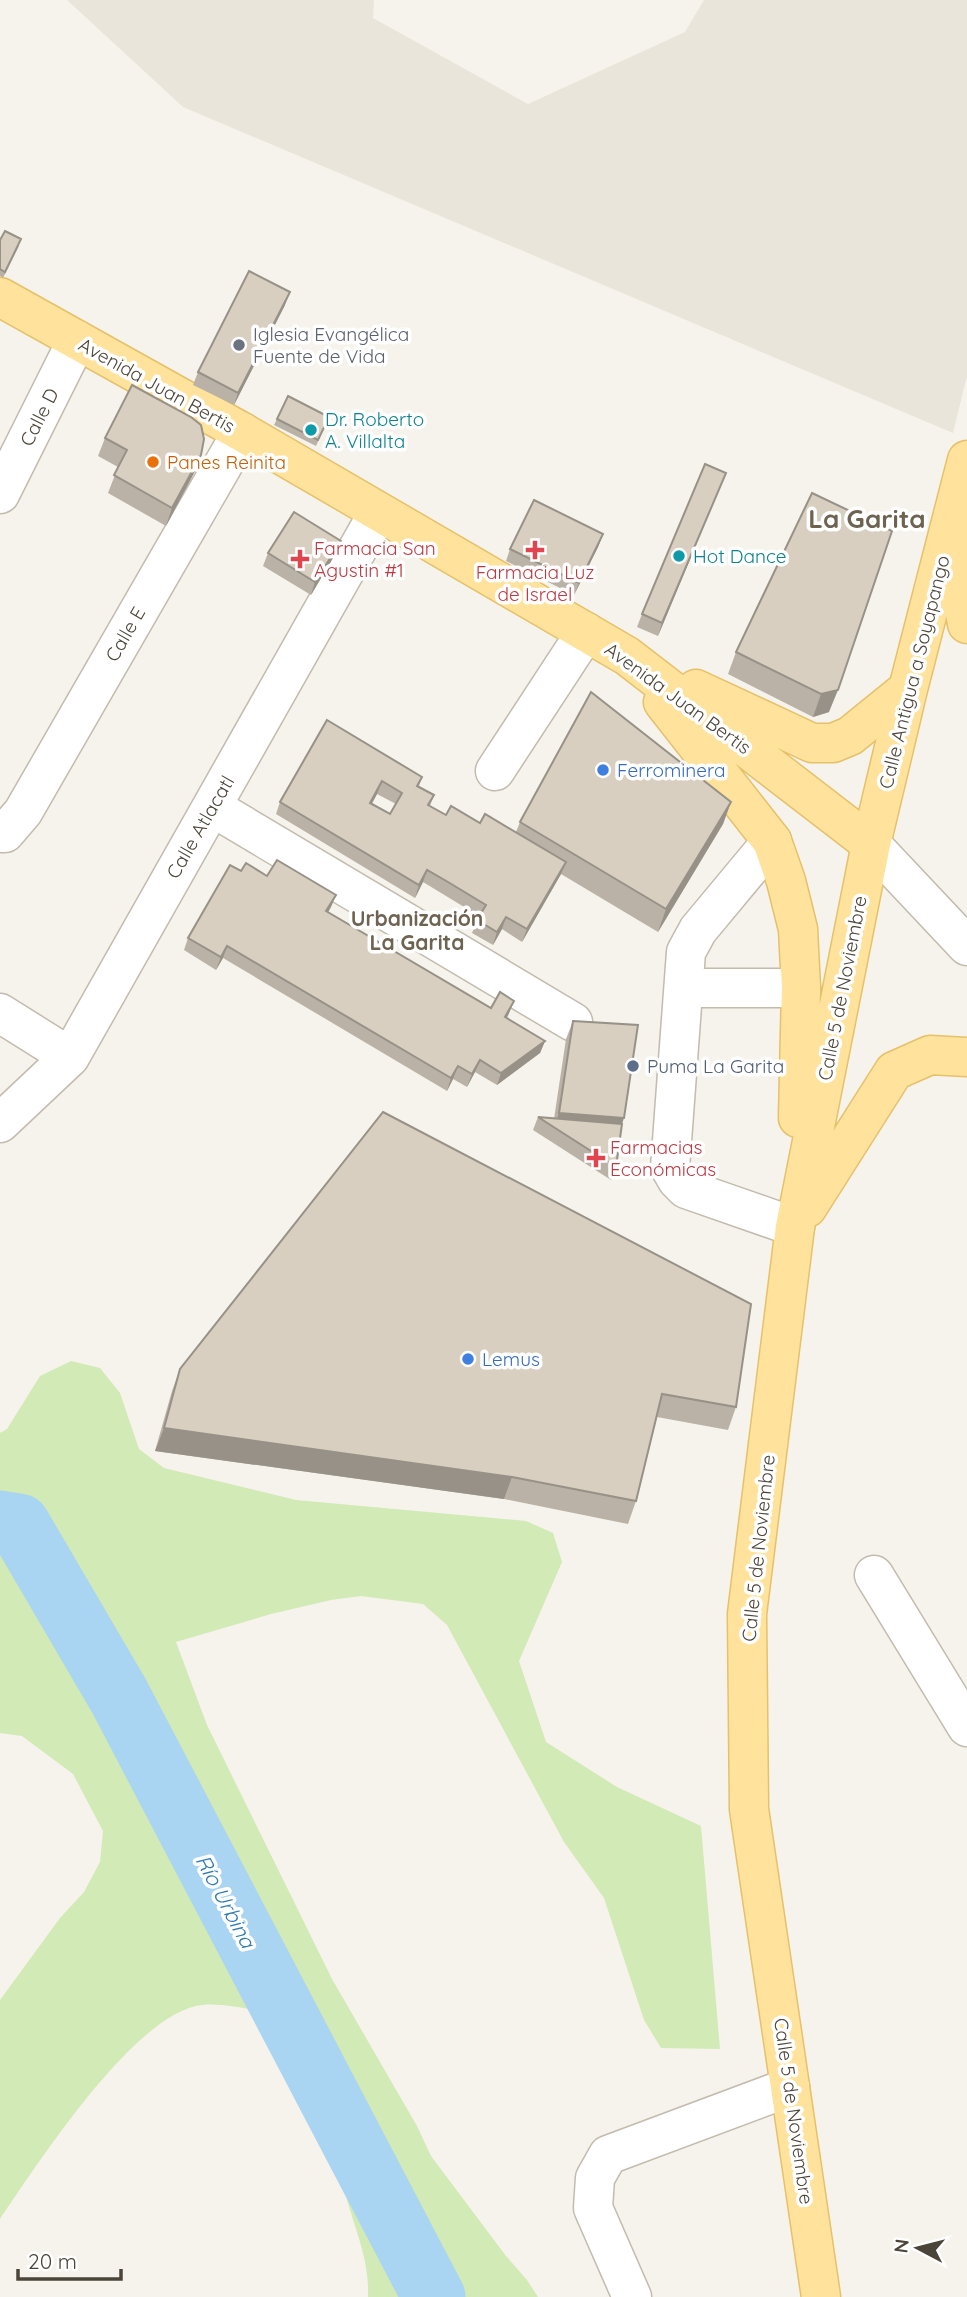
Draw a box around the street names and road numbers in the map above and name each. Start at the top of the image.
street label: Avenida Juan Bertis [75,332,239,438]
street label: Calle D [14,384,64,450]
street label: Calle Antigua a Soyapango [873,553,955,791]
street label: Calle E [100,602,150,666]
street label: Avenida Juan Bertis [600,637,756,759]
street label: Calle Atlacatl [161,771,239,883]
street label: Calle 5 de Noviembre [812,893,872,1083]
street label: Calle 5 de Noviembre [736,1453,780,1643]
street label: Calle 5 de Noviembre [769,2016,819,2206]

